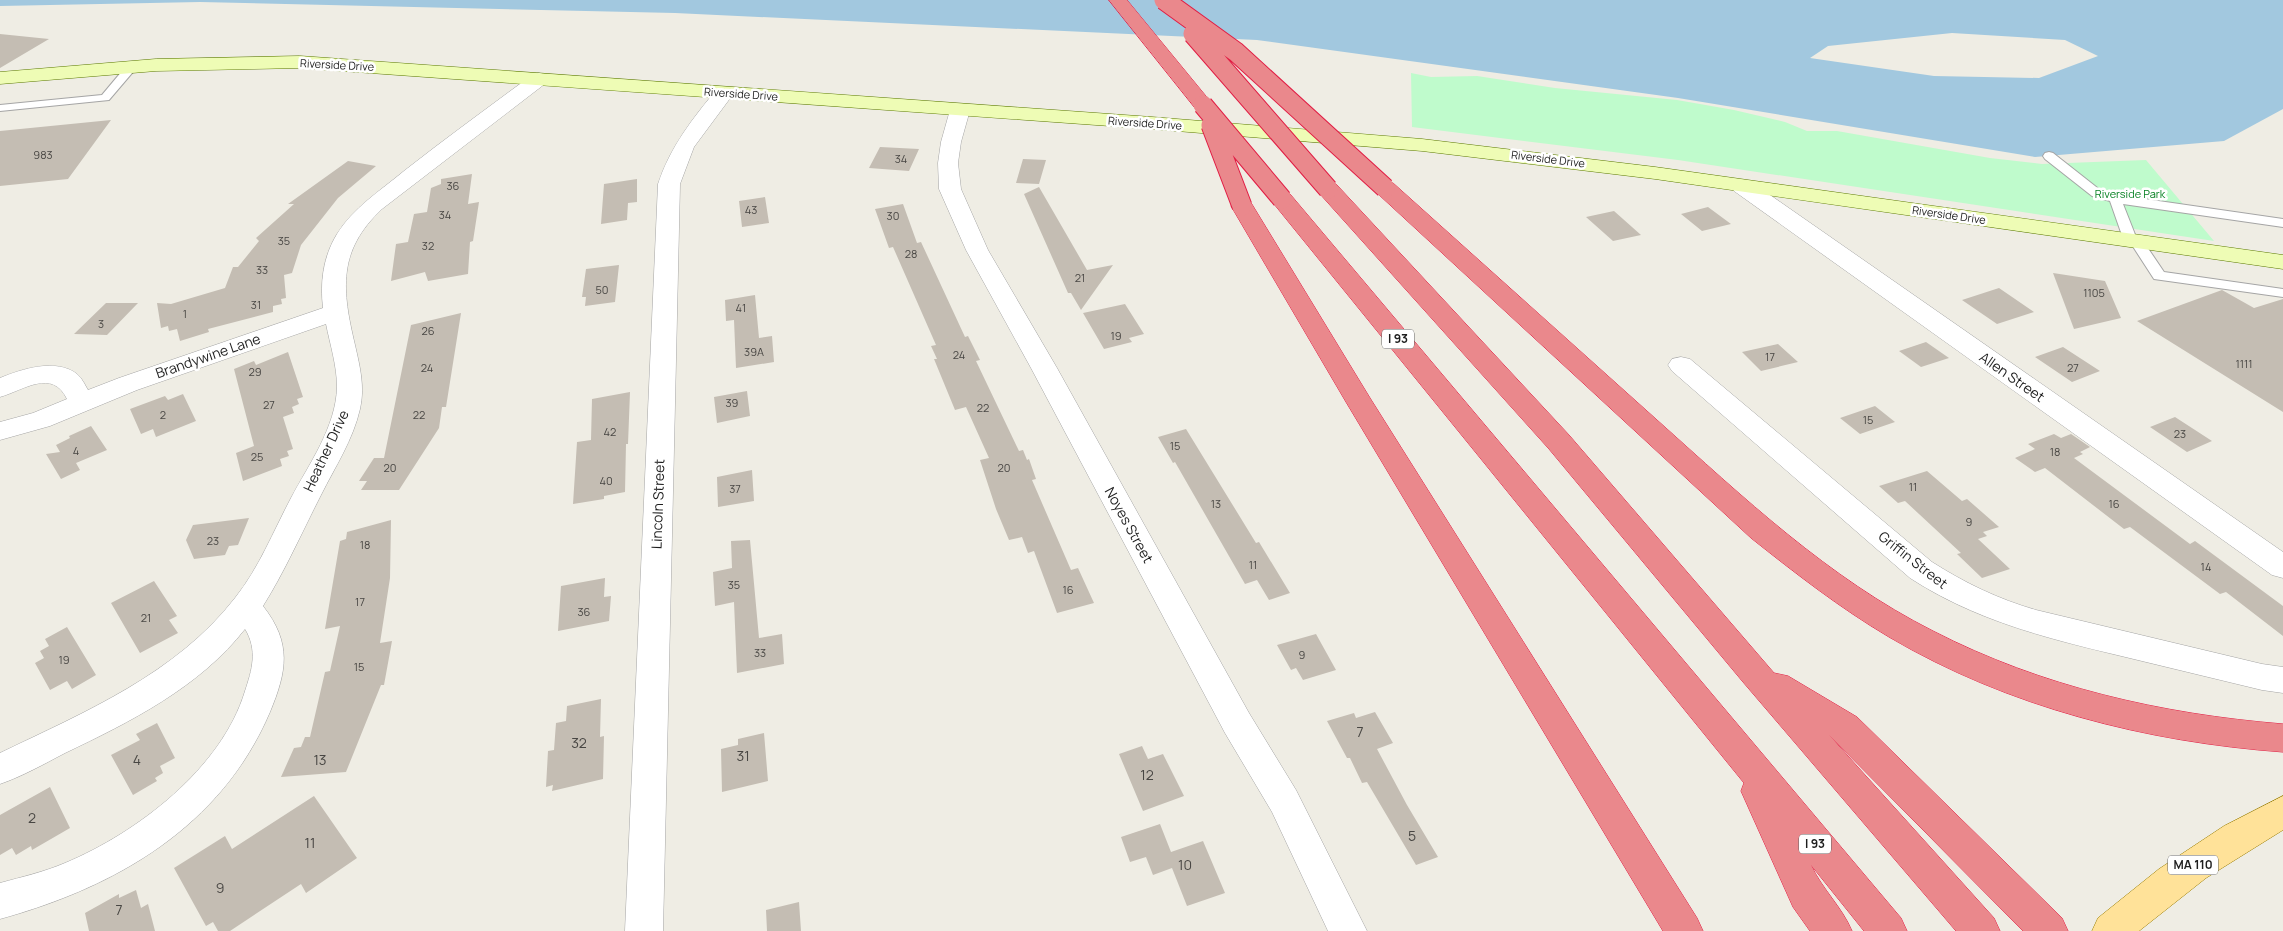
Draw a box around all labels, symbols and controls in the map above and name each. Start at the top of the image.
street label: Riverside Drive [300,55,375,74]
street label: Riverside Drive [703,83,779,104]
street label: Riverside Drive [1107,112,1183,133]
house number: 983 [33,147,53,162]
street label: Riverside Drive [1510,147,1586,171]
house number: 34 [895,151,907,166]
house number: 36 [447,178,460,193]
park label: Riverside Park [2095,186,2166,201]
house number: 43 [745,202,757,217]
street label: Riverside Drive [1911,202,1987,227]
house number: 34 [439,207,451,222]
house number: 30 [887,208,899,223]
house number: 35 [278,233,290,248]
house number: 32 [422,238,434,253]
house number: 28 [905,246,917,261]
house number: 33 [256,262,268,277]
house number: 21 [1075,270,1085,285]
house number: 50 [595,282,609,297]
house number: 1105 [2083,285,2105,300]
house number: 31 [251,297,261,312]
house number: 41 [736,300,746,315]
house number: 1 [183,306,187,321]
house number: 3 [98,316,104,331]
house number: 26 [421,323,435,338]
house number: 19 [1110,328,1122,343]
street label: Brandywine Lane [153,329,263,382]
road number: I 93 [1382,329,1414,348]
house number: 39A [744,344,764,359]
house number: 24 [953,347,965,362]
street label: Allen Street [1976,347,2049,406]
house number: 17 [1765,349,1775,364]
house number: 1111 [2235,356,2253,371]
house number: 24 [421,360,433,375]
house number: 27 [2067,360,2079,375]
house number: 29 [248,364,262,379]
house number: 39 [726,395,739,410]
house number: 27 [263,397,275,412]
house number: 22 [977,400,989,415]
house number: 2 [160,407,166,422]
street label: Heather Drive [298,407,353,495]
house number: 22 [413,407,425,422]
house number: 15 [1863,412,1873,427]
house number: 42 [604,424,616,439]
house number: 23 [2174,426,2186,441]
house number: 15 [1170,438,1180,453]
house number: 4 [73,443,79,458]
house number: 18 [2050,444,2060,459]
house number: 25 [251,449,263,464]
street label: Lincoln Street [646,458,669,549]
house number: 20 [384,460,396,475]
house number: 20 [998,460,1010,475]
house number: 40 [599,473,613,488]
house number: 11 [1909,479,1917,494]
house number: 37 [729,481,741,496]
street label: Noyes Street [1101,483,1158,567]
house number: 13 [1211,496,1221,511]
house number: 16 [2108,496,2120,511]
house number: 9 [1966,514,1973,529]
street label: Griffin Street [1875,527,1952,593]
house number: 23 [207,533,219,548]
house number: 18 [360,537,370,552]
house number: 11 [1249,557,1257,572]
house number: 14 [2201,559,2211,574]
house number: 35 [728,577,740,592]
house number: 16 [1062,582,1074,597]
house number: 17 [355,594,365,609]
house number: 36 [578,604,591,619]
house number: 21 [141,610,151,625]
house number: 33 [754,645,766,660]
house number: 9 [1299,647,1306,662]
house number: 19 [58,652,70,667]
house number: 15 [354,659,364,674]
house number: 7 [1356,722,1364,741]
house number: 32 [571,733,587,752]
house number: 31 [736,746,750,765]
house number: 4 [133,750,141,769]
house number: 13 [313,750,327,769]
house number: 12 [1140,765,1154,784]
house number: 2 [28,808,36,827]
house number: 5 [1408,826,1416,845]
house number: 11 [305,833,315,852]
road number: I 93 [1799,834,1831,854]
house number: 10 [1178,855,1192,874]
road number: MA 110 [2168,856,2218,874]
house number: 9 [216,878,224,897]
house number: 7 [115,900,123,919]

